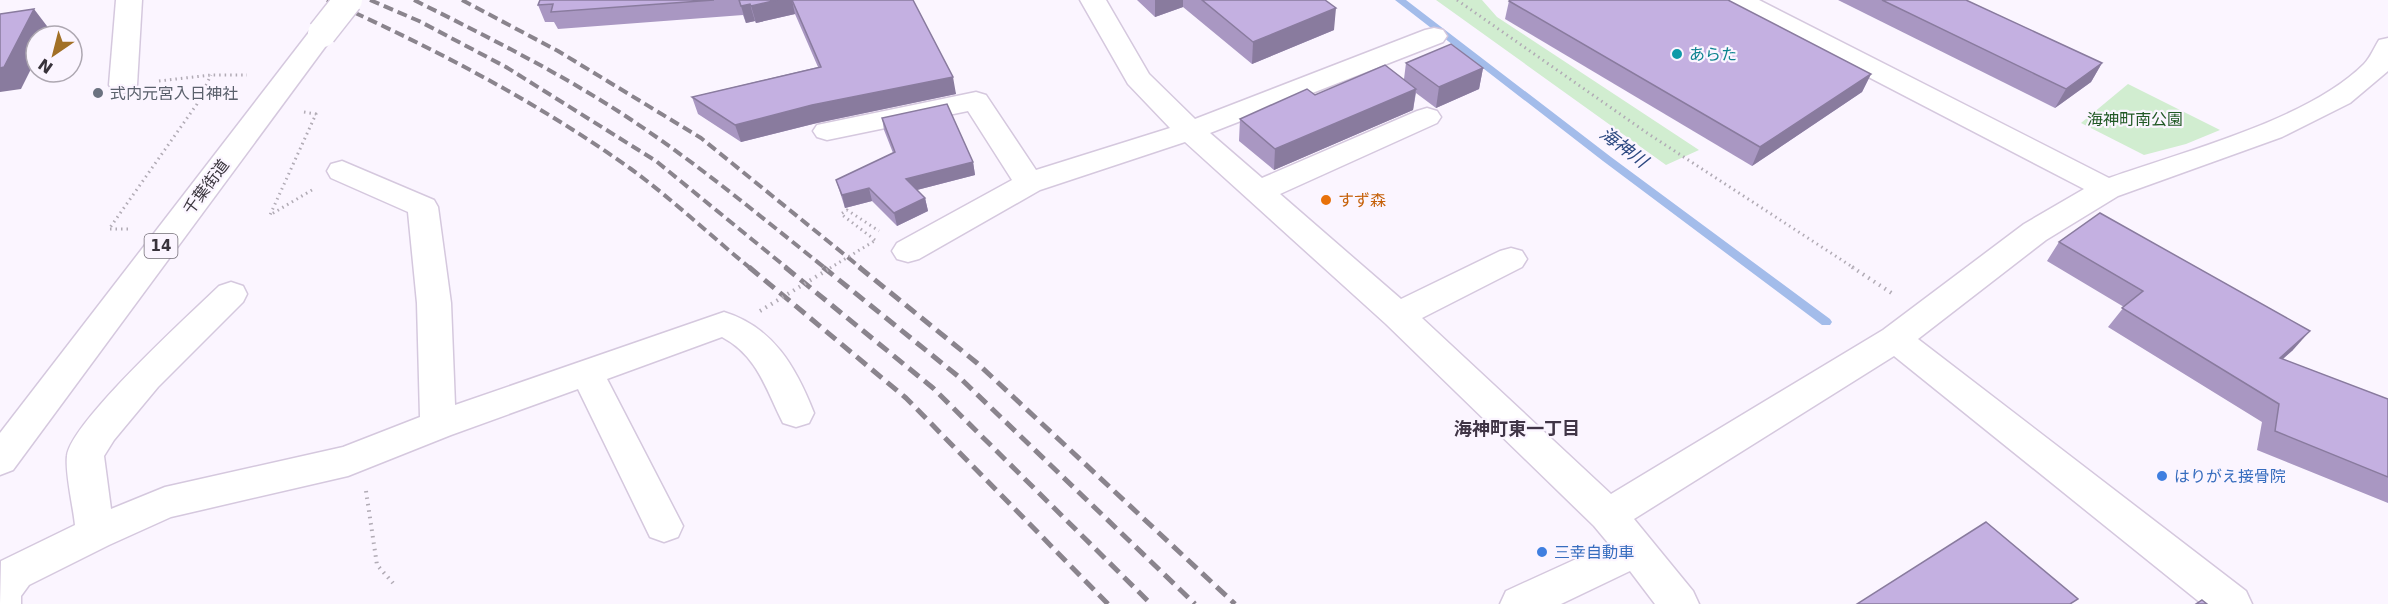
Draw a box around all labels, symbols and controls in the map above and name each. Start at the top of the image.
north arrow [24,24,84,84]
place label: あらた [1689,45,1737,64]
marker: あらた [1670,47,1684,61]
text: N [35,54,57,77]
place label: 式内元宮入日神社 [110,84,238,103]
marker: 式内元宮入日神社 [91,86,105,100]
park label: 海神町南公園 [2087,110,2183,129]
water label: 海神川 [1596,122,1653,173]
street label: 千葉街道 [179,156,233,218]
place label: すず森 [1338,191,1386,210]
marker: すず森 [1319,193,1333,207]
road number: 14 [144,234,178,258]
district label: 海神町東一丁目 [1454,418,1580,439]
place label: はりがえ接骨院 [2174,467,2286,486]
marker: はりがえ接骨院 [2155,469,2169,483]
place label: 三幸自動車 [1554,543,1634,562]
marker: 三幸自動車 [1535,545,1549,559]

